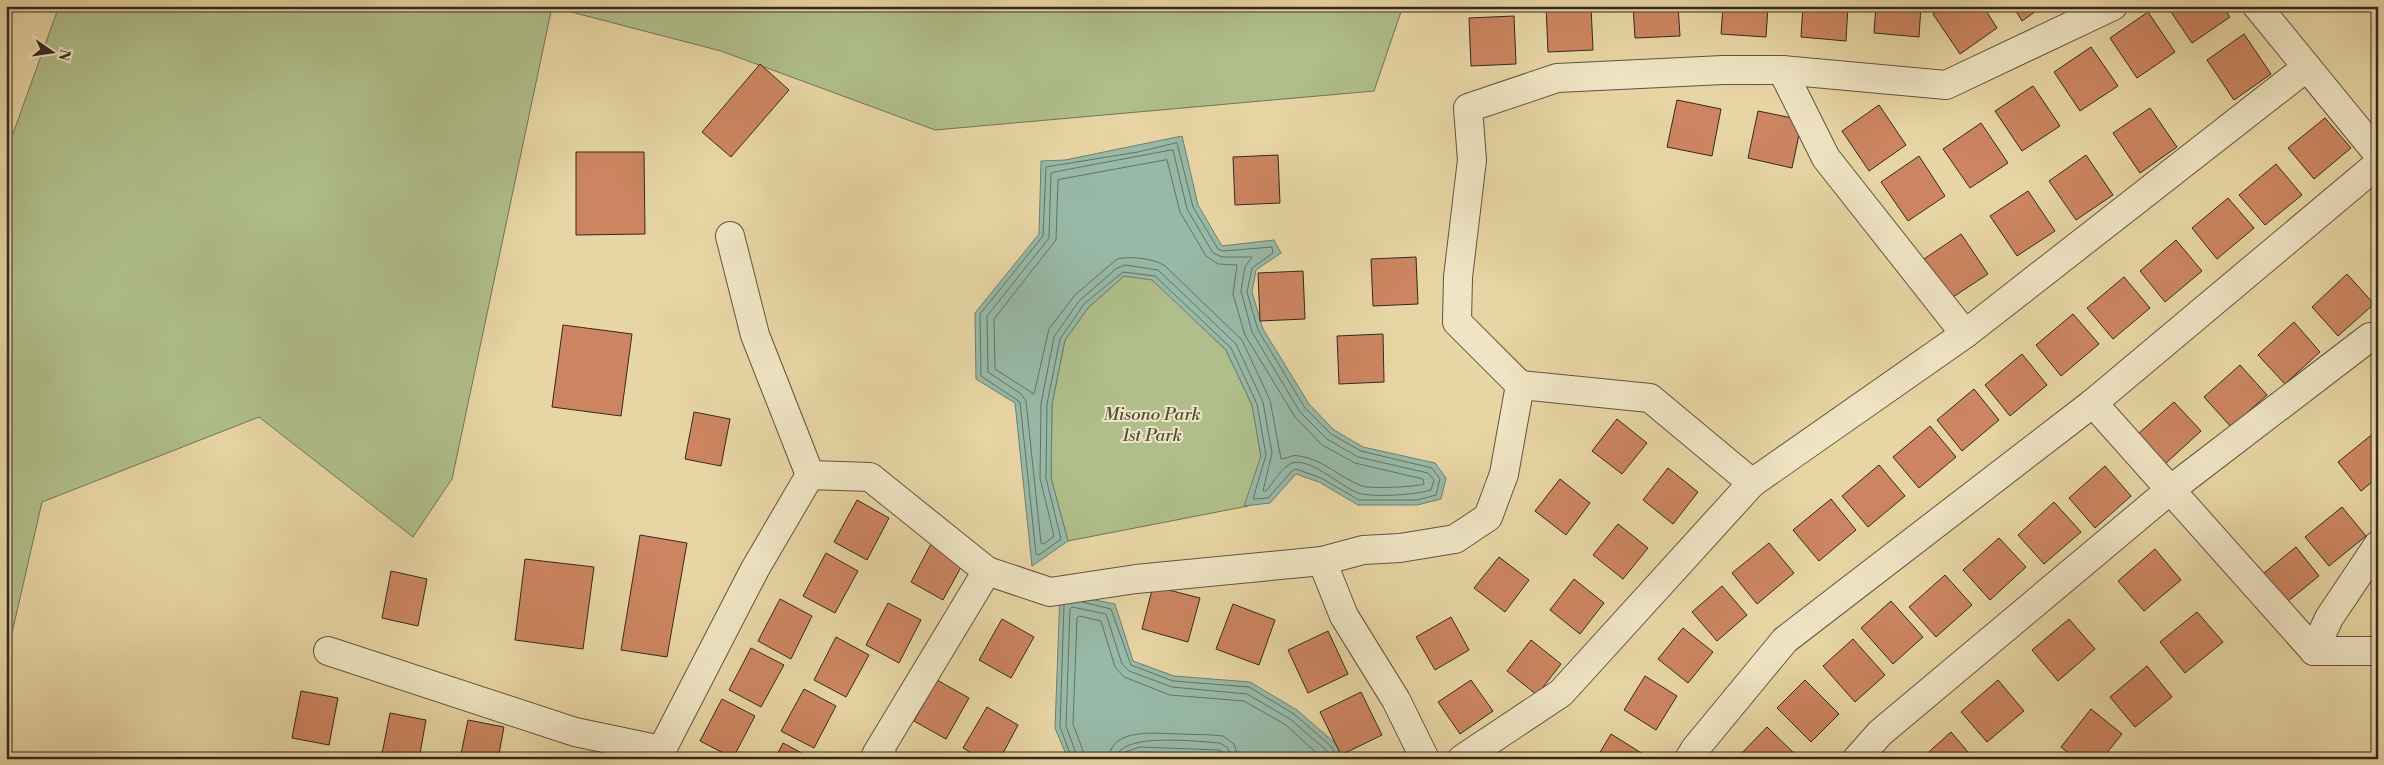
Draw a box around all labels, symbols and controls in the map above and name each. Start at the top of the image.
north arrow [28,28,78,78]
text: N [54,47,74,62]
park label: Misono Park 1st Park [1103,403,1201,447]

